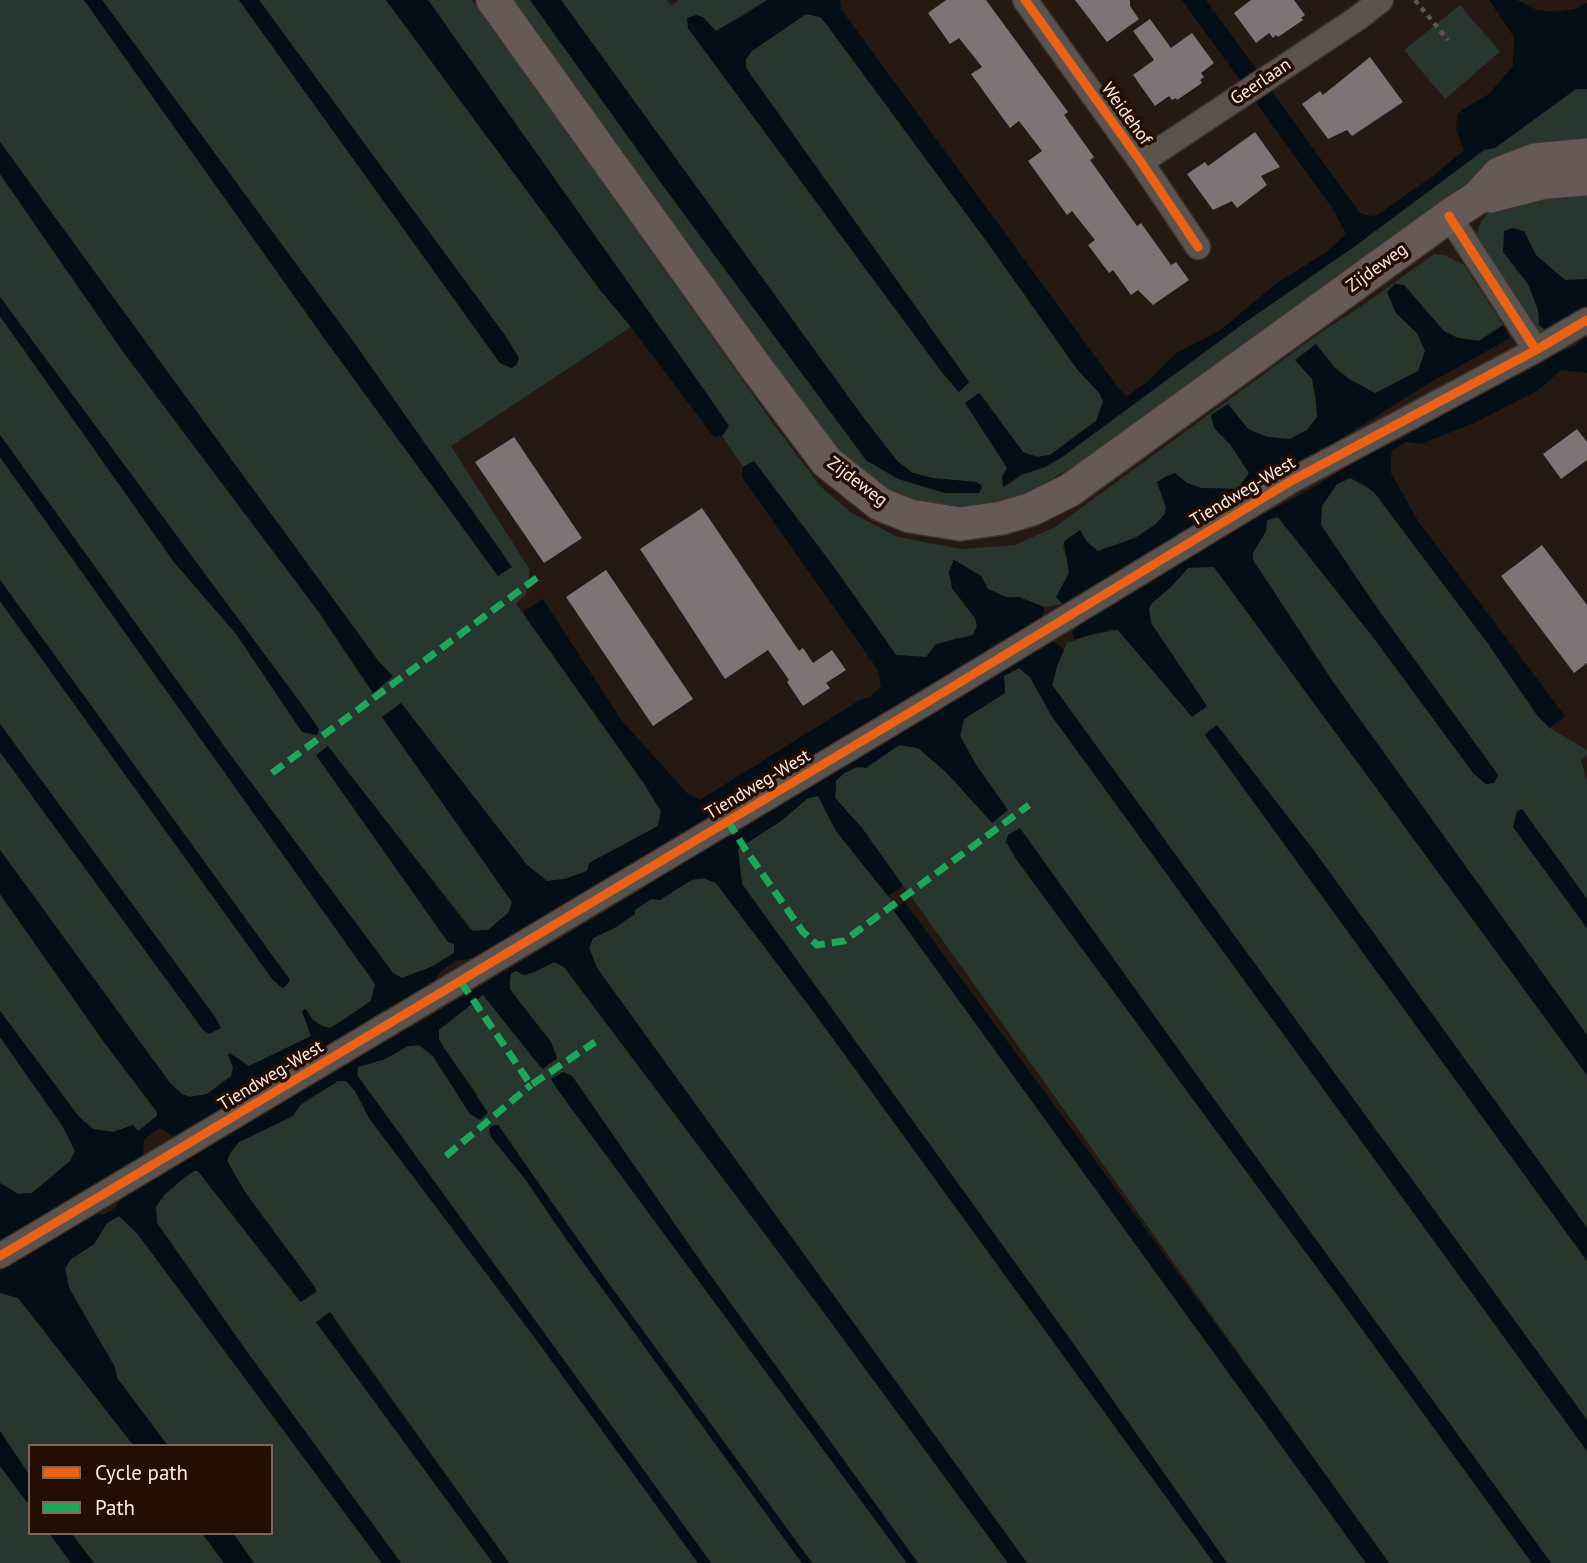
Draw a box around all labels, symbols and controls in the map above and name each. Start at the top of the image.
street label: Geerlaan [1227,54,1295,110]
street label: Weidehof [1096,79,1156,149]
street label: Zijdeweg [1342,239,1412,297]
street label: Zijdeweg [823,452,891,512]
street label: Tiendweg-West [1187,452,1299,532]
street label: Tiendweg-West [702,745,814,825]
street label: Tiendweg-West [215,1036,327,1116]
legend [28,1444,273,1535]
text: Cycle path [95,1459,188,1486]
text: Path [95,1494,135,1521]

